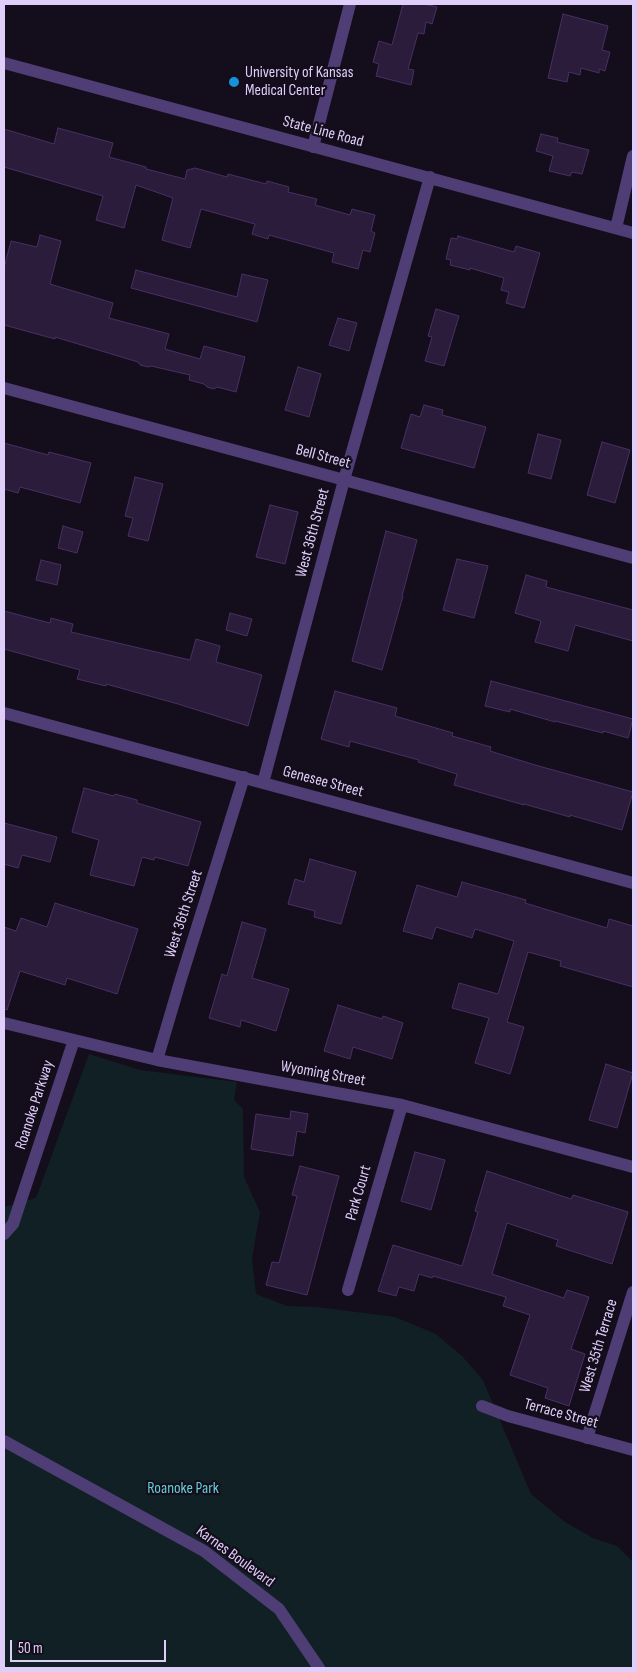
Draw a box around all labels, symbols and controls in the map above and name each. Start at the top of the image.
place label: University of Kansas Medical Center [245,63,353,101]
marker: University of Kansas Medical Center [227,75,241,89]
street label: State Line Road [280,112,366,152]
street label: Bell Street [294,441,352,473]
street label: West 36th Street [292,486,334,580]
street label: Genesee Street [281,762,365,802]
street label: West 36th Street [161,868,207,960]
street label: Wyoming Street [279,1057,367,1091]
street label: Roanoke Parkway [12,1058,58,1152]
street label: Park Court [342,1163,376,1223]
street label: West 35th Terrace [576,1297,622,1395]
street label: Terrace Street [522,1395,600,1433]
park label: Roanoke Park [147,1479,219,1499]
street label: Karnes Boulevard [192,1522,278,1592]
scale bar [12,1630,169,1662]
text: 50 m [18,1639,43,1658]

